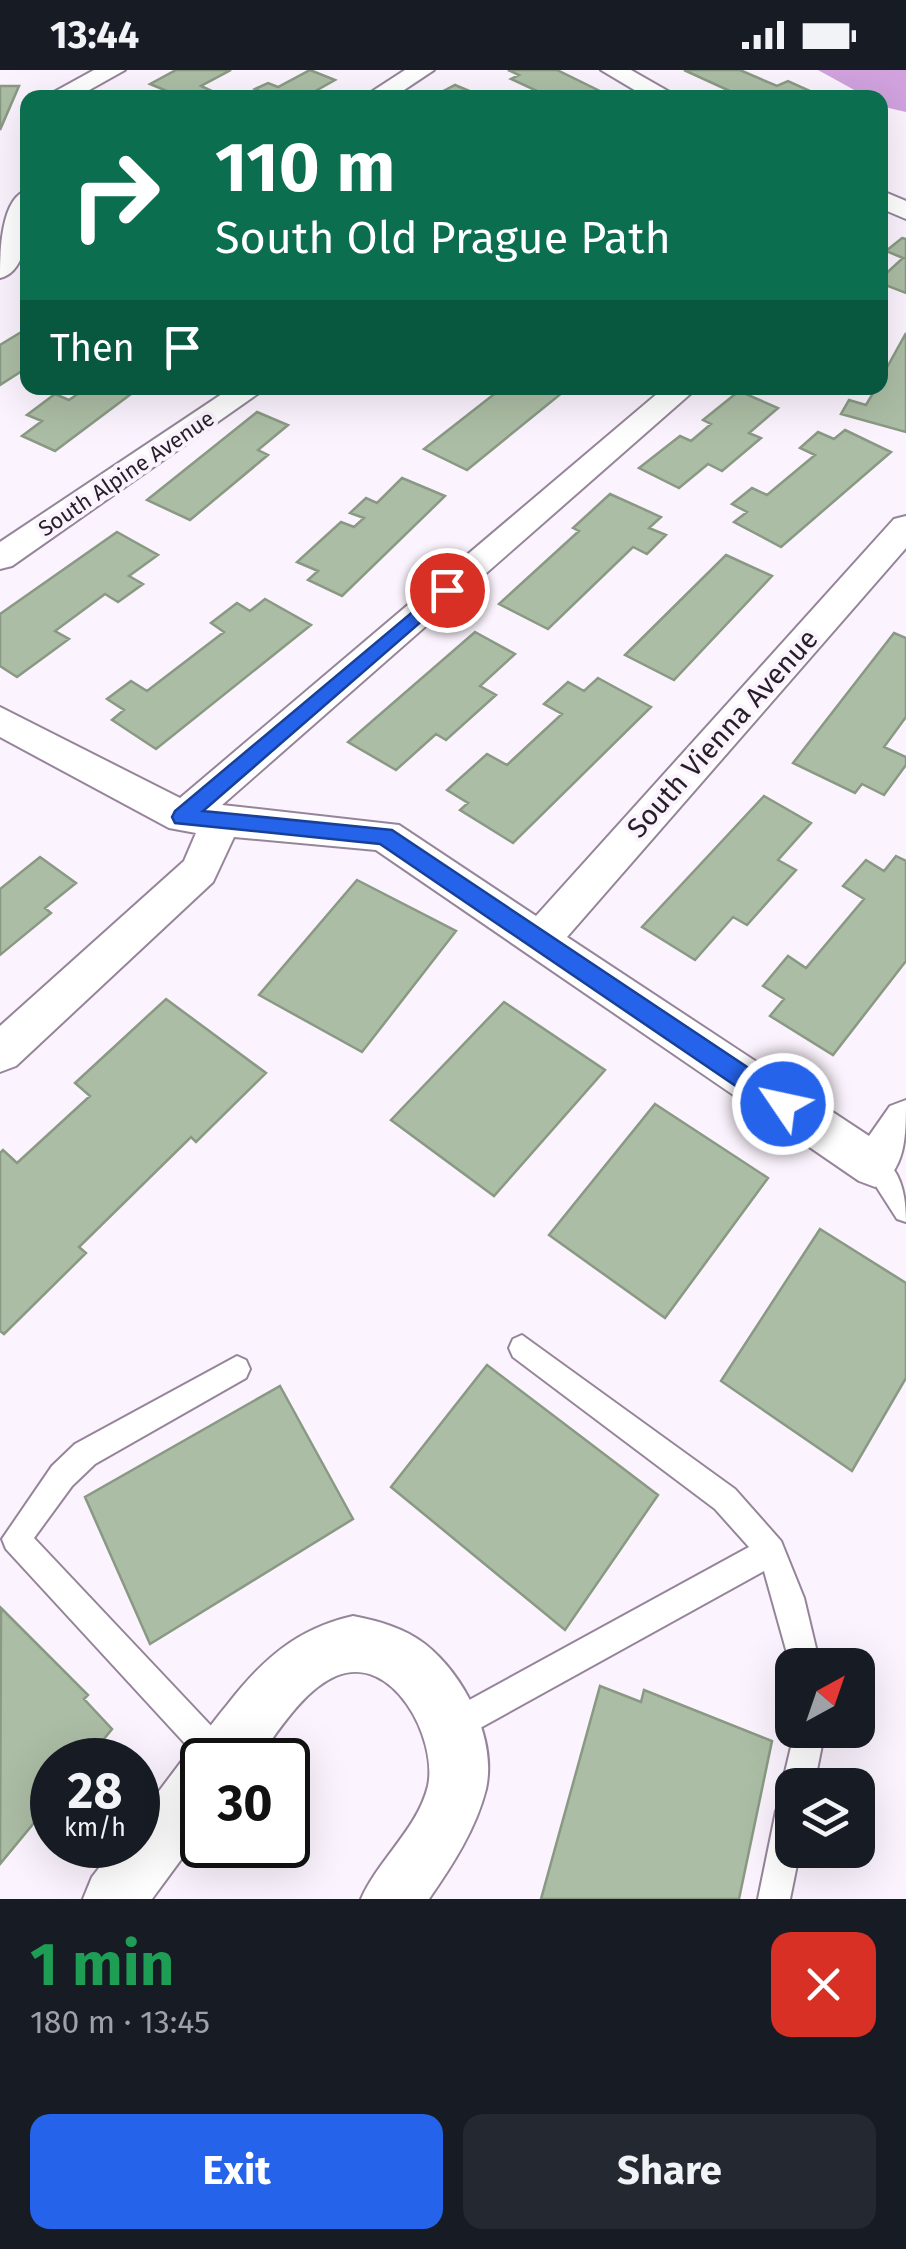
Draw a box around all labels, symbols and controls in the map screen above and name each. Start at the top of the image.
text: 13:44 [50,12,139,58]
text: 110 m [215,126,395,210]
icon: right [50,130,180,260]
text: South Old Prague Path [215,211,671,265]
icon: arrive [155,320,210,375]
text: Then [50,325,135,371]
street label: South Alpine Avenue [33,405,219,542]
pin [405,548,490,633]
icon: arrive [420,563,475,618]
street label: South Vienna Avenue [620,622,825,844]
position arrow [731,1052,835,1156]
north arrow [775,1648,875,1748]
map controls [775,1648,875,1868]
speed limit sign: 30 [180,1738,310,1868]
text: 28 [68,1761,122,1821]
button: layers [775,1768,875,1868]
text: km/h [64,1813,126,1843]
text: 1 min [30,1929,174,2001]
button: close [771,1932,876,2037]
text: 180 m · 13:45 [30,2003,210,2041]
button: Exit [30,2114,443,2229]
button: Share [463,2114,876,2229]

